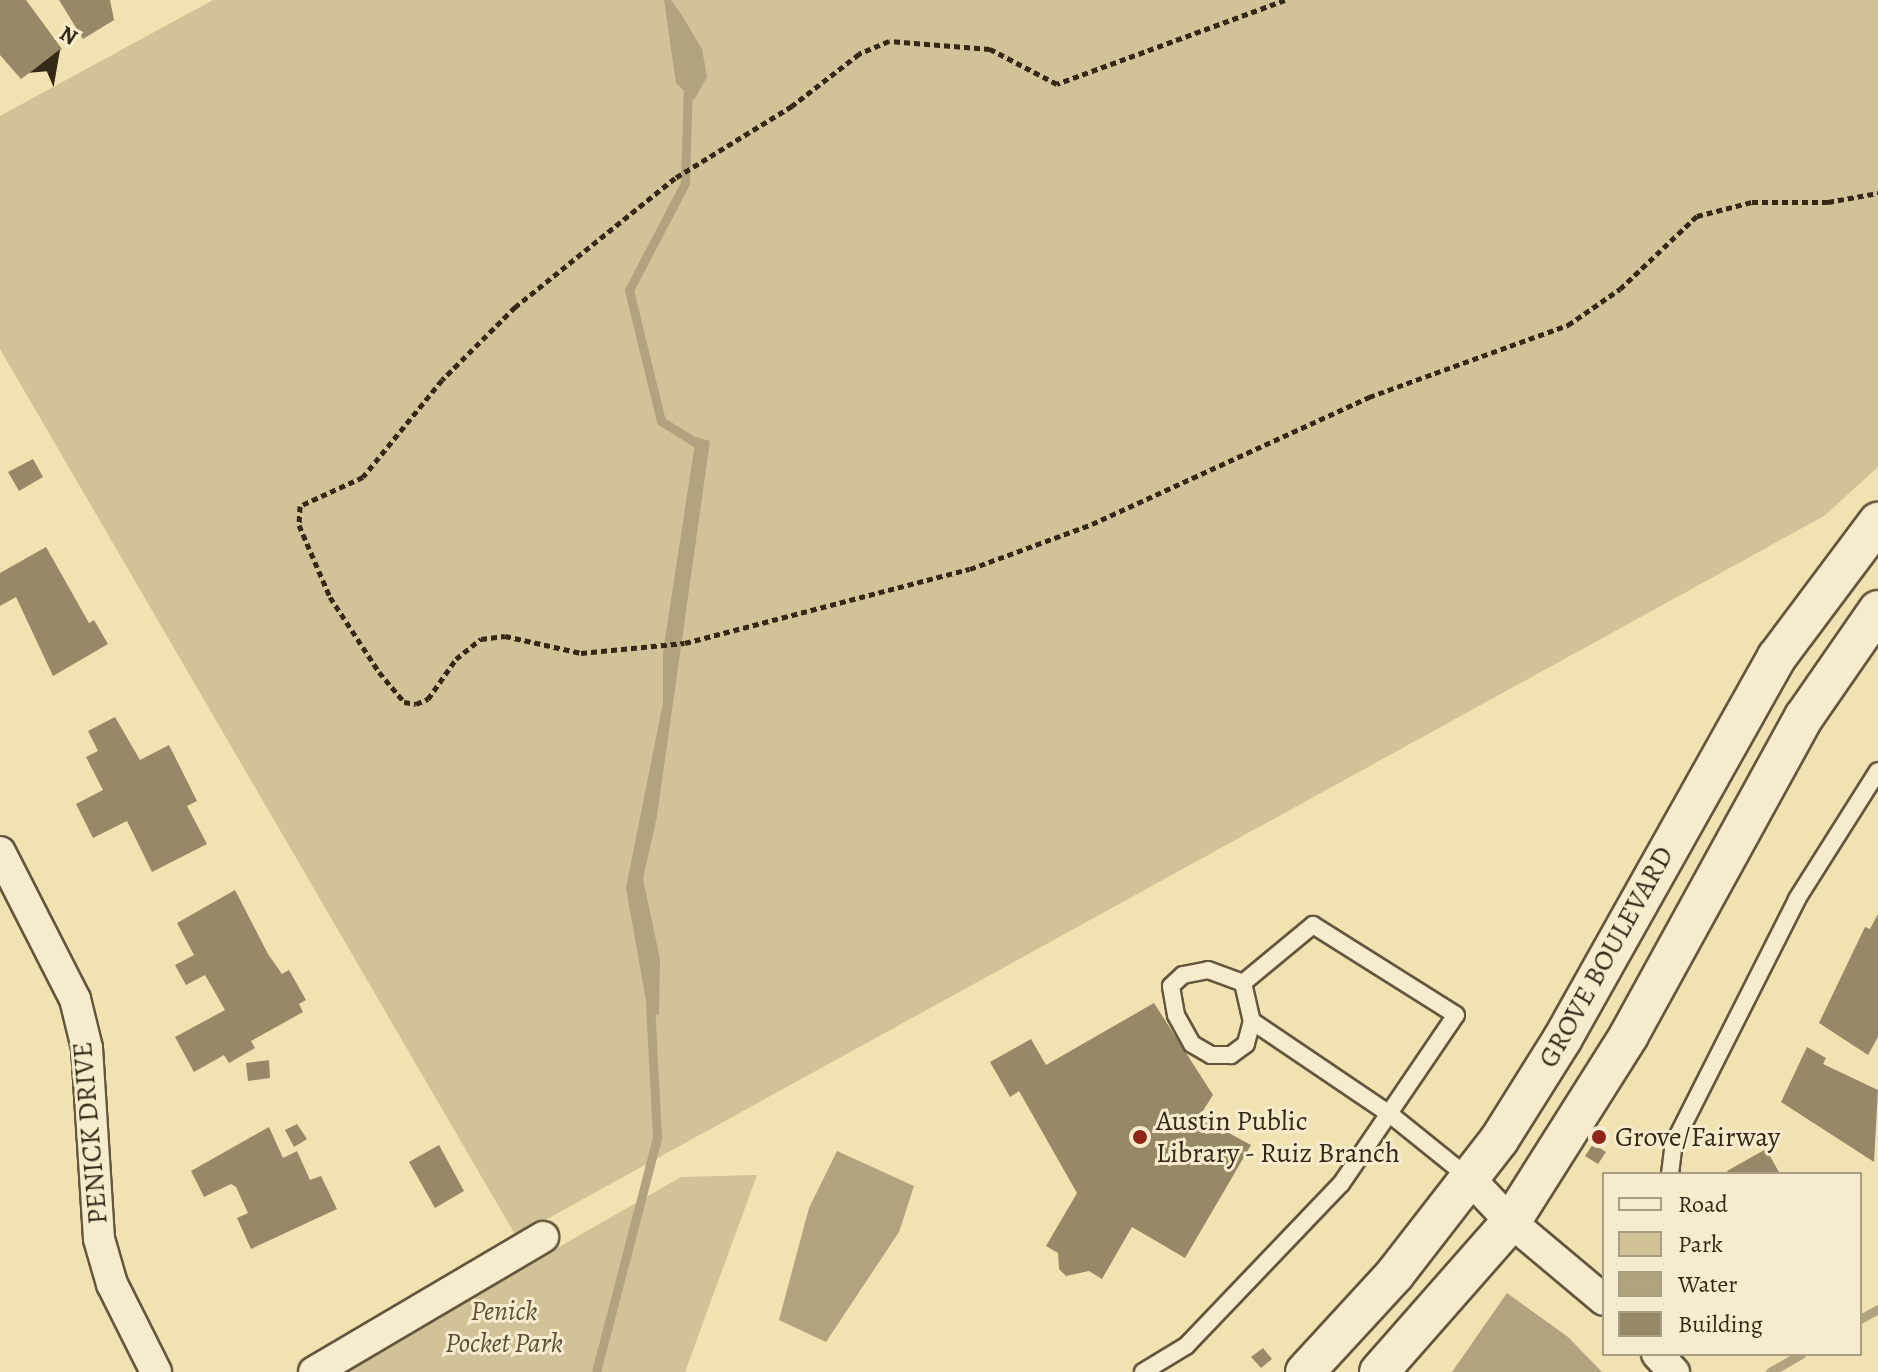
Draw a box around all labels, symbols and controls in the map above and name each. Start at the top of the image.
north arrow [16,16,96,96]
text: N [54,18,83,52]
street label: GROVE BOULEVARD [1531,841,1681,1073]
street label: PENICK DRIVE [65,1040,115,1226]
place label: Austin Public Library - Ruiz Branch [1156,1104,1401,1170]
place label: Grove/Fairway [1615,1120,1780,1154]
marker: Austin Public Library - Ruiz Branch [1131,1128,1149,1146]
marker: Grove/Fairway [1590,1128,1608,1146]
legend [1602,1172,1862,1356]
text: Road [1678,1188,1728,1220]
text: Park [1678,1228,1723,1260]
text: Water [1678,1268,1738,1300]
park label: Penick Pocket Park [445,1294,563,1360]
text: Building [1678,1308,1763,1340]

